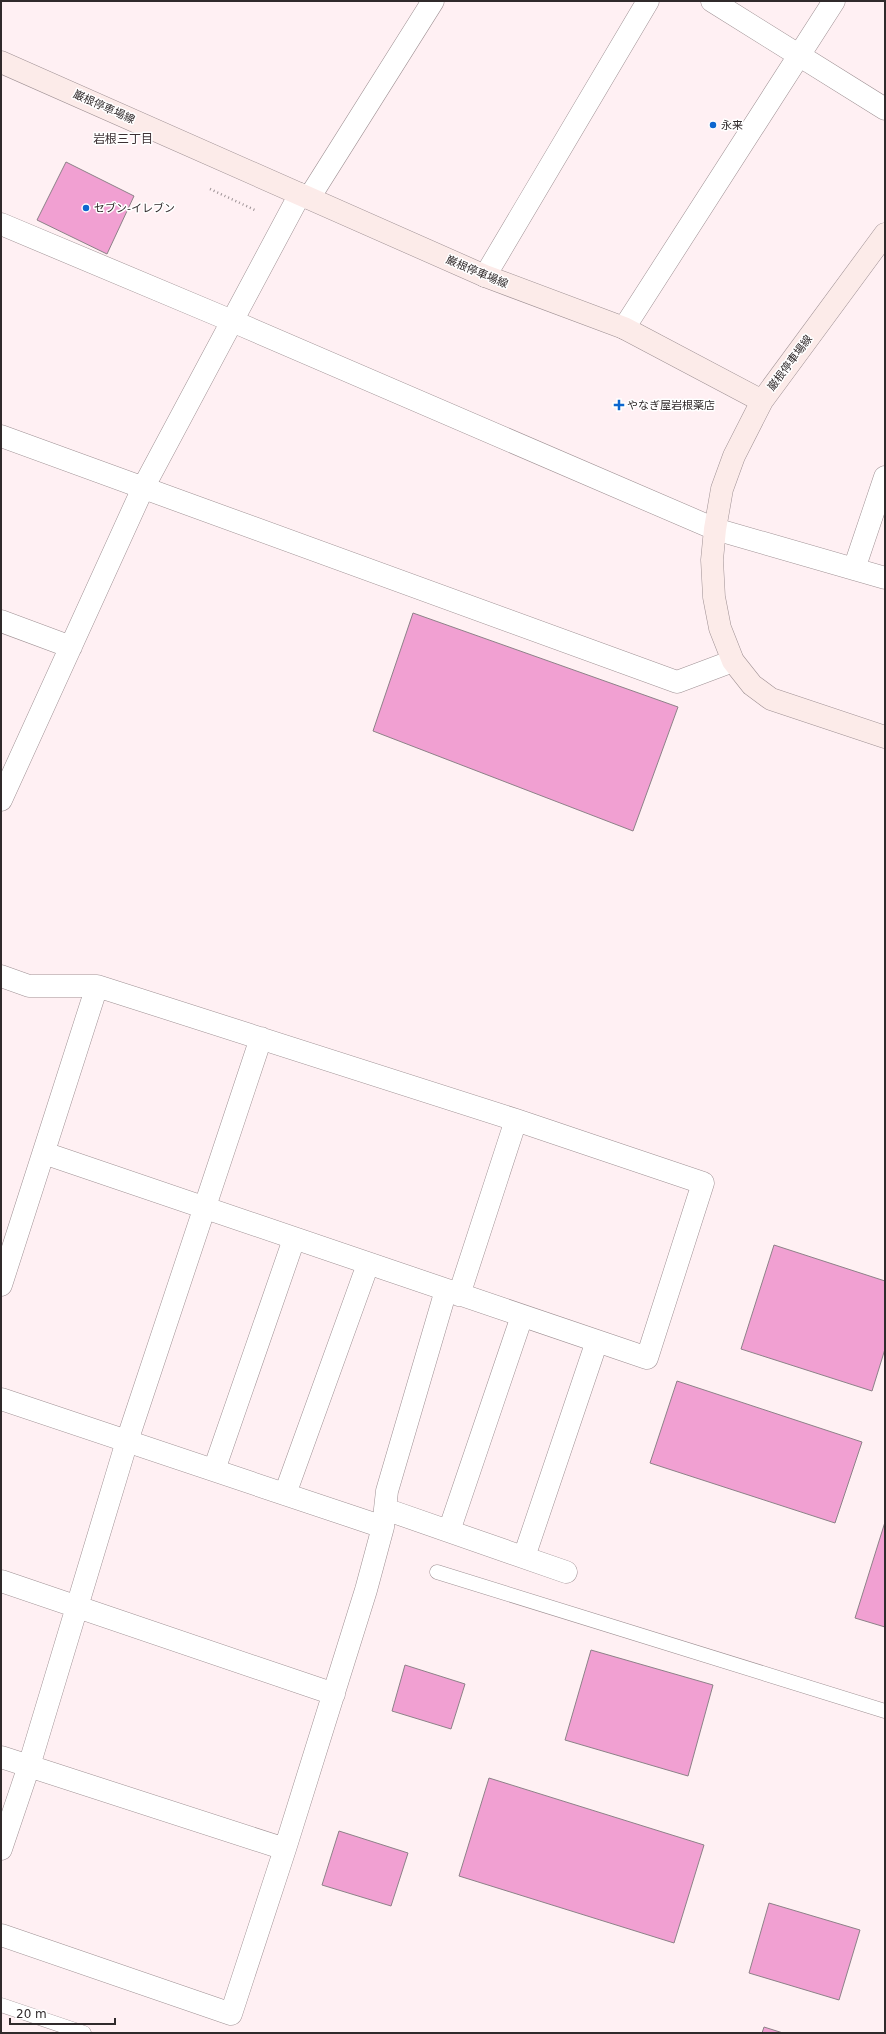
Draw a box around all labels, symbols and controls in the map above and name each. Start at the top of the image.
street label: 巌根停車場線 [71,88,137,126]
place label: 永来 [721,119,743,132]
marker: 永来 [708,120,718,130]
district label: 岩根三丁目 [93,132,153,146]
place label: セブン-イレブン [94,202,175,215]
marker: セブン-イレブン [81,203,91,213]
street label: 巌根停車場線 [444,253,510,291]
street label: 巌根停車場線 [765,333,815,393]
place label: やなぎ屋岩根薬店 [627,399,715,412]
marker: やなぎ屋岩根薬店 [614,400,624,410]
scale bar [10,2000,115,2026]
text: 20 m [16,2007,47,2021]

